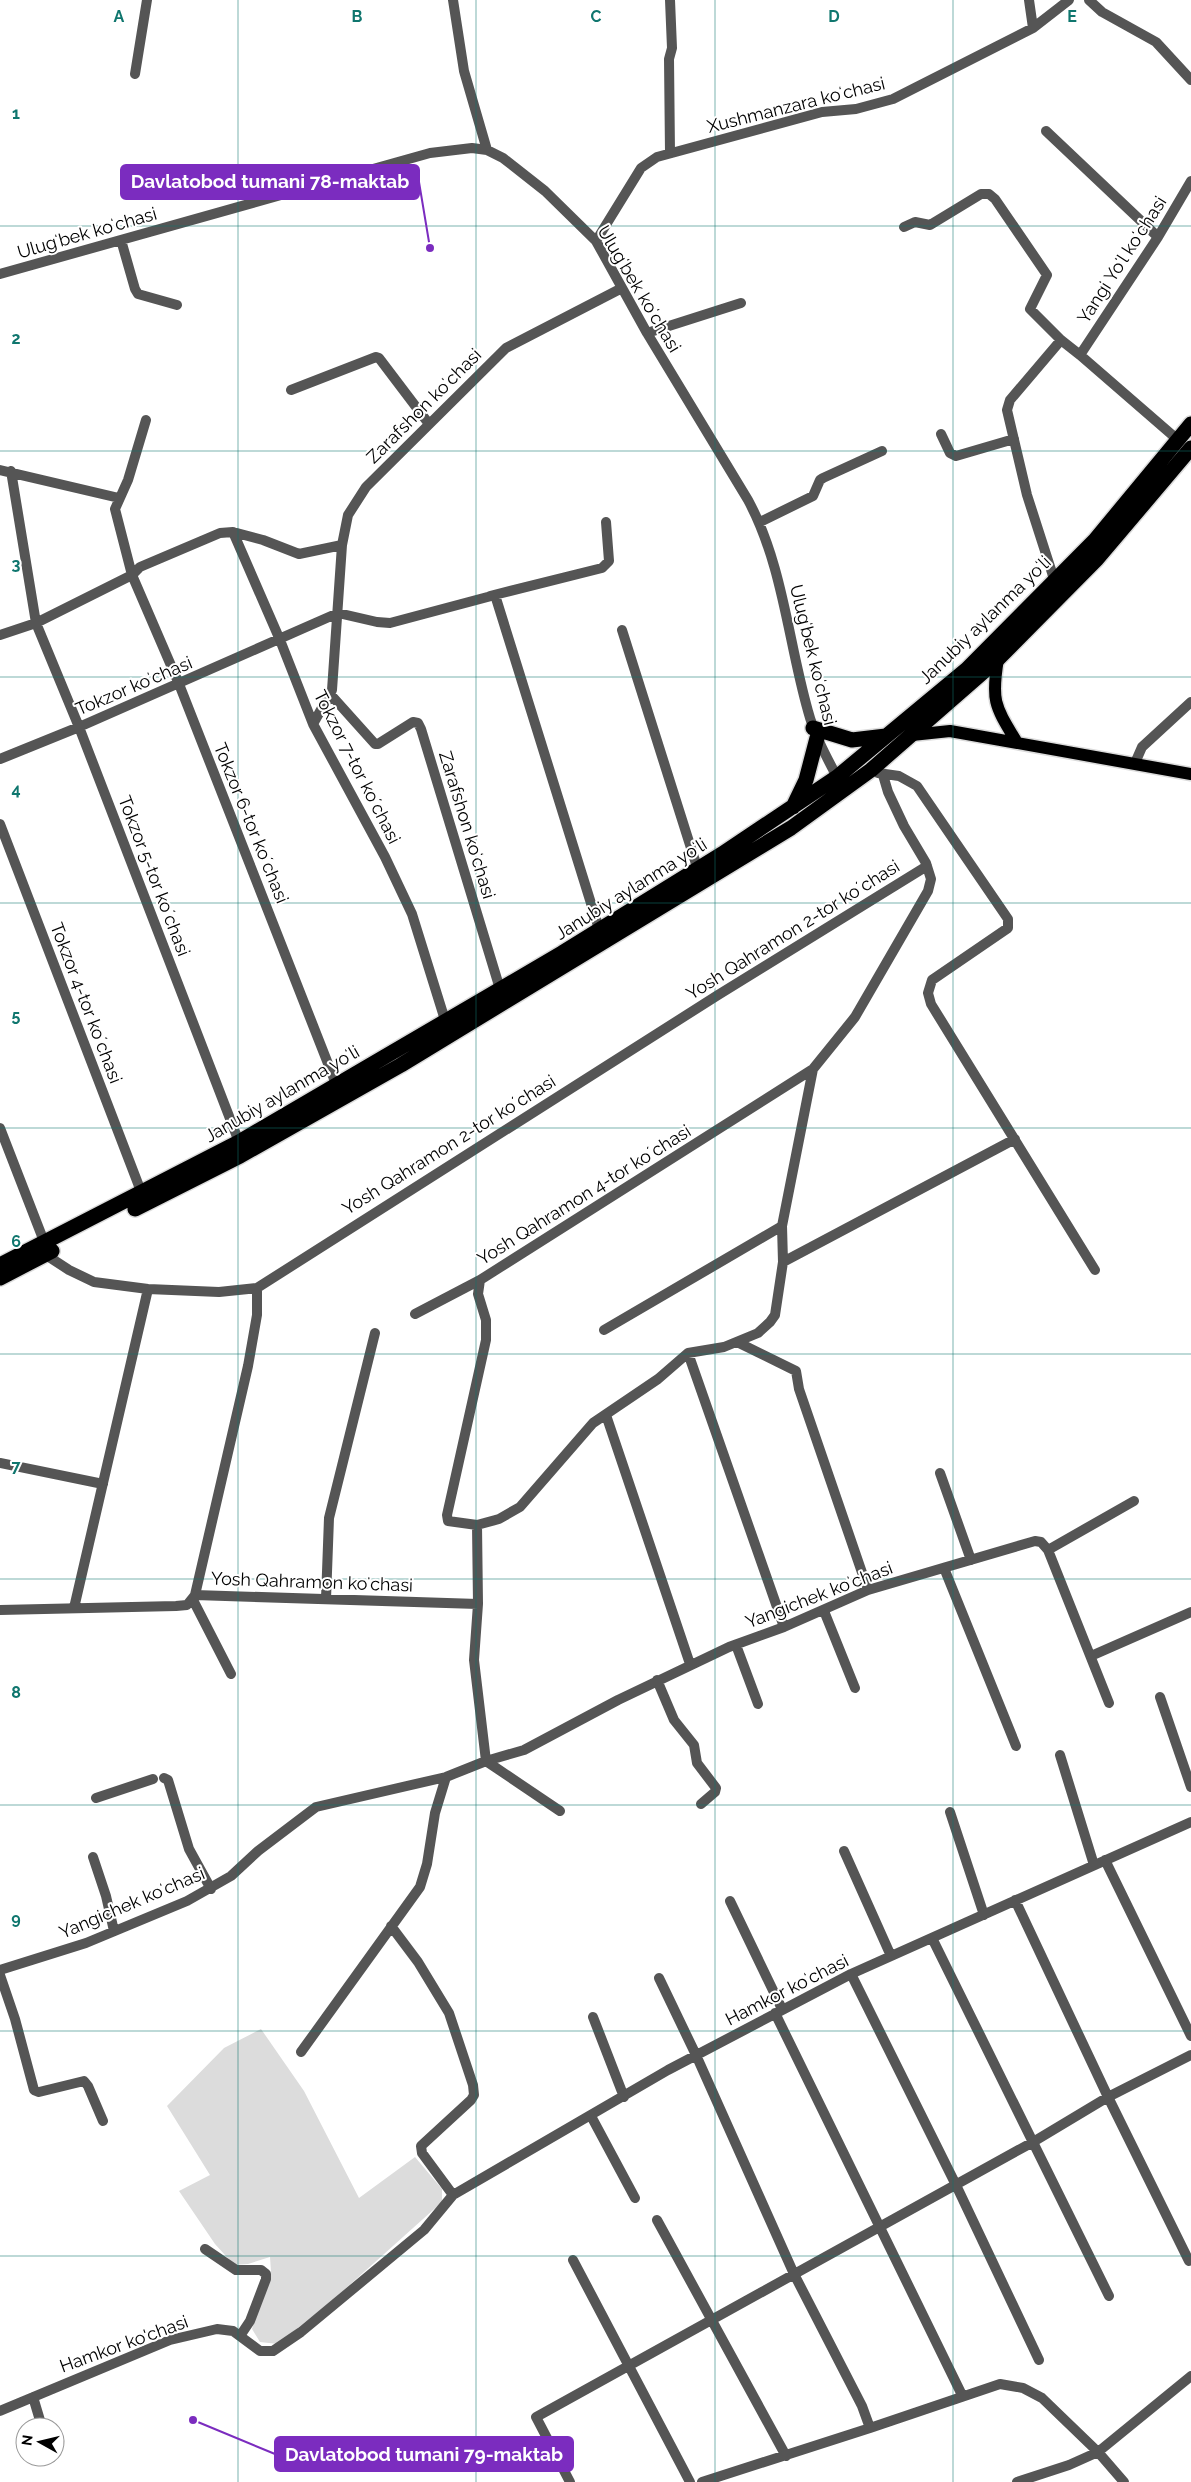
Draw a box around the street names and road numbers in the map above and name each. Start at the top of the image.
street label: Xushmanzara koʻchasi [705,72,887,137]
street label: Yangi Yoʻl koʻchasi [1073,192,1170,327]
street label: Ulugʻbek koʻchasi [15,203,159,262]
street label: Ulugʻbek koʻchasi [593,222,686,356]
street label: Zarafshon koʻchasi [362,344,485,467]
street label: Janubiy aylanma yoʻli [914,551,1055,688]
street label: Ulugʻbek koʻchasi [786,582,841,727]
street label: Tokzor koʻchasi [72,652,195,720]
street label: Tokzor 7-tor koʼchasi [310,687,405,847]
street label: Tokzor 6-tor koʼchasi [210,740,293,906]
street label: Zarafshon koʻchasi [435,748,500,901]
street label: Tokzor 5-tor koʼchasi [114,793,195,959]
street label: Janubiy aylanma yoʻli [551,833,711,944]
street label: Yosh Qahramon 2-tor koʼchasi [682,855,903,1004]
street label: Tokzor 4-tor koʼchasi [46,920,127,1086]
street label: Janubiy aylanma yoʻli [201,1041,363,1146]
street label: Yosh Qahramon 2-tor koʼchasi [338,1070,559,1219]
street label: Yosh Qahramon 4-tor koʼchasi [473,1120,694,1269]
street label: Yangichek koʻchasi [742,1557,895,1632]
street label: Yosh Qahramon koʻchasi [211,1567,413,1596]
street label: Yangichek koʻchasi [56,1862,208,1943]
street label: Hamkor koʻchasi [722,1950,852,2030]
street label: Hamkor ko'chasi [57,2311,191,2376]

